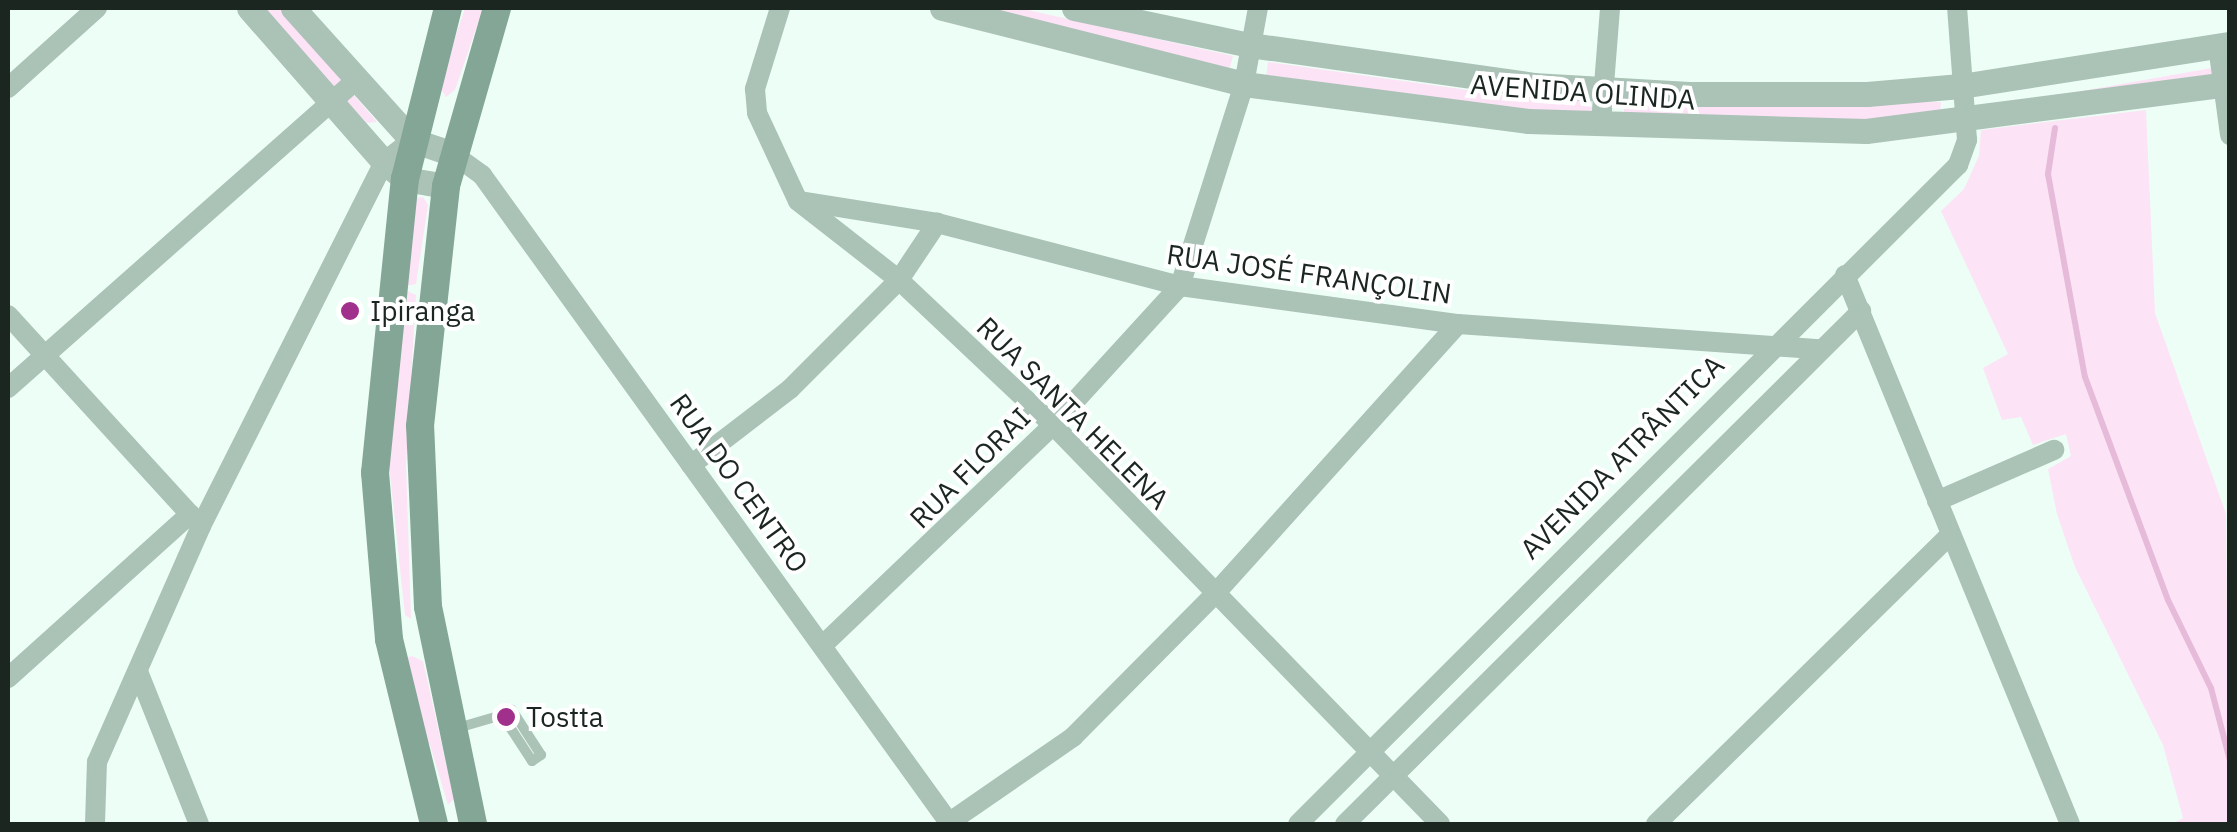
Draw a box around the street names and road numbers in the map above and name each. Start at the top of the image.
street label: AVENIDA OLINDA [1469,67,1697,117]
street label: RUA JOSÉ FRANÇOLIN [1164,237,1454,311]
street label: RUA SANTA HELENA [970,310,1176,516]
street label: AVENIDA ATRÂNTICA [1513,348,1731,566]
street label: RUA DO CENTRO [663,387,815,579]
street label: RUA FLORAI [903,401,1037,535]

